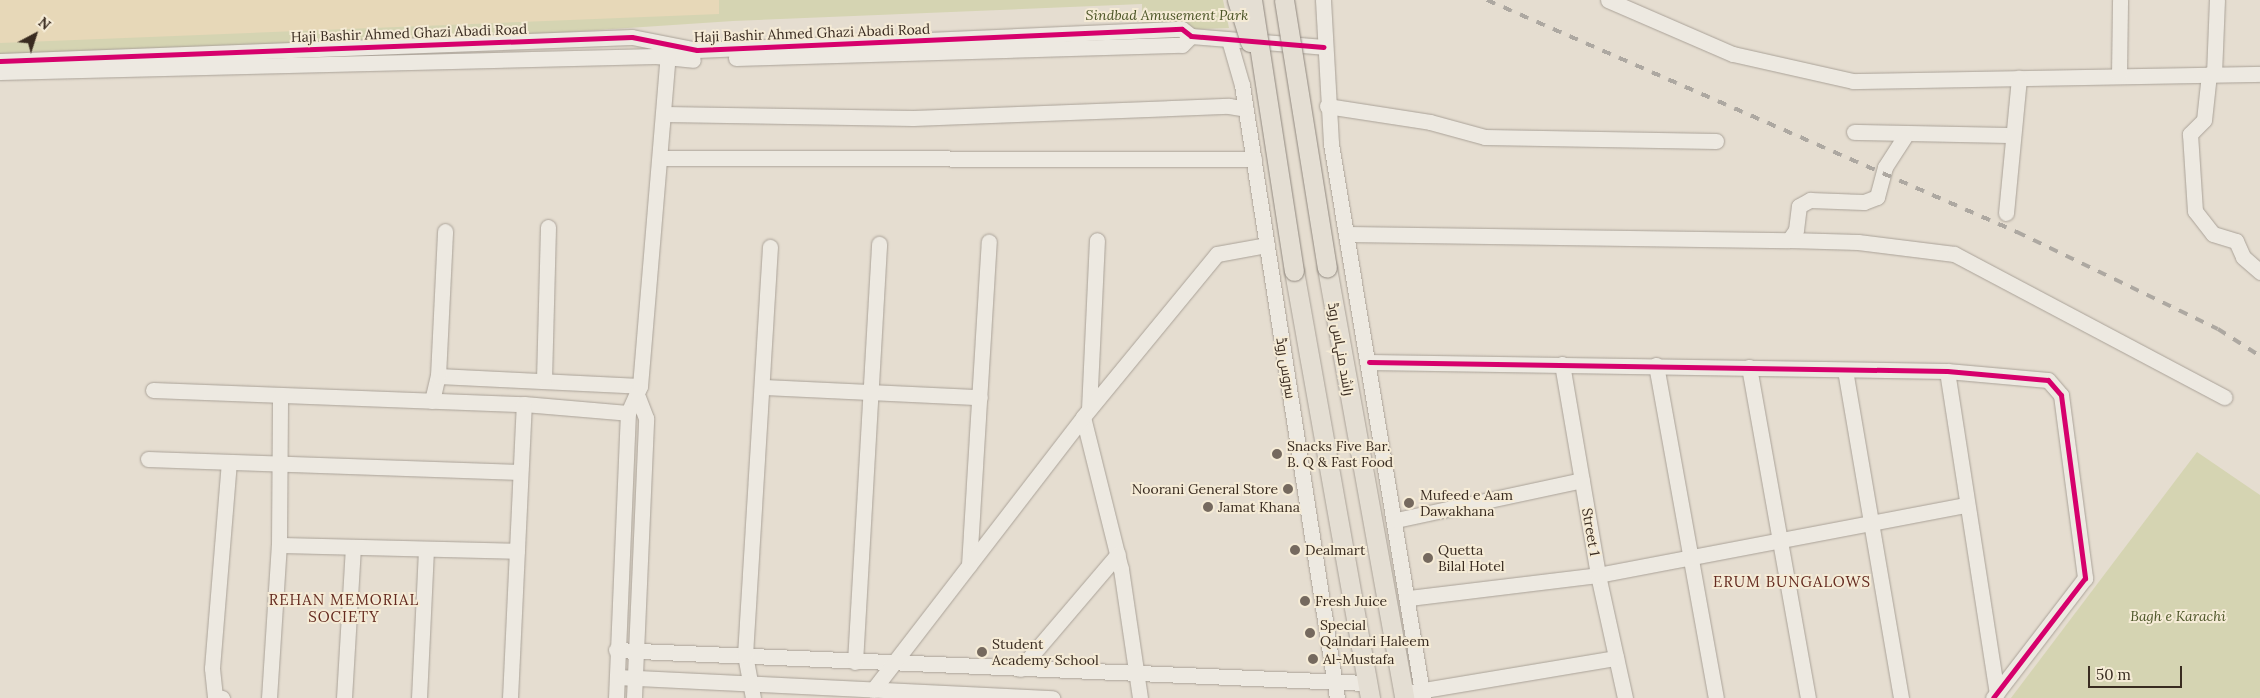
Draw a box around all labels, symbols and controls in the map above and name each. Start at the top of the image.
park label: Sindbad Amusement Park [1086,7,1248,23]
north arrow [10,10,60,60]
text: N [35,13,55,34]
street label: Haji Bashir Ahmed Ghazi Abadi Road [290,20,528,46]
street label: Haji Bashir Ahmed Ghazi Abadi Road [693,20,931,46]
street label: راشد منہاس روڈ [1325,301,1357,397]
street label: سروس روڈ [1273,336,1299,400]
place label: Snacks Five Bar. B. Q & Fast Food [1287,438,1393,471]
marker: Snacks Five Bar. B. Q & Fast Food [1271,448,1283,460]
place label: Noorani General Store [1132,481,1278,497]
marker: Noorani General Store [1282,483,1294,495]
place label: Mufeed e Aam Dawakhana [1420,487,1513,520]
marker: Mufeed e Aam Dawakhana [1402,496,1416,510]
place label: Jamat Khana [1218,499,1300,515]
marker: Jamat Khana [1202,501,1214,513]
street label: Street 1 [1579,507,1603,557]
place label: Dealmart [1305,542,1365,558]
place label: Quetta Bilal Hotel [1438,542,1505,574]
marker: Dealmart [1289,544,1301,556]
marker: Quetta Bilal Hotel [1422,552,1434,564]
district label: ERUM BUNGALOWS [1711,573,1873,591]
district label: REHAN MEMORIAL SOCIETY [267,590,421,625]
place label: Fresh Juice [1315,593,1387,609]
marker: Fresh Juice [1299,595,1311,607]
park label: Bagh e Karachi [2130,608,2226,624]
place label: Special Qalndari Haleem [1320,617,1429,650]
marker: Special Qalndari Haleem [1304,627,1316,639]
place label: Student Academy School [992,636,1099,669]
marker: Student Academy School [976,646,988,658]
place label: Al-Mustafa [1323,651,1394,667]
marker: Al-Mustafa [1307,653,1319,665]
scale bar [2090,656,2184,688]
text: 50 m [2096,665,2131,684]

